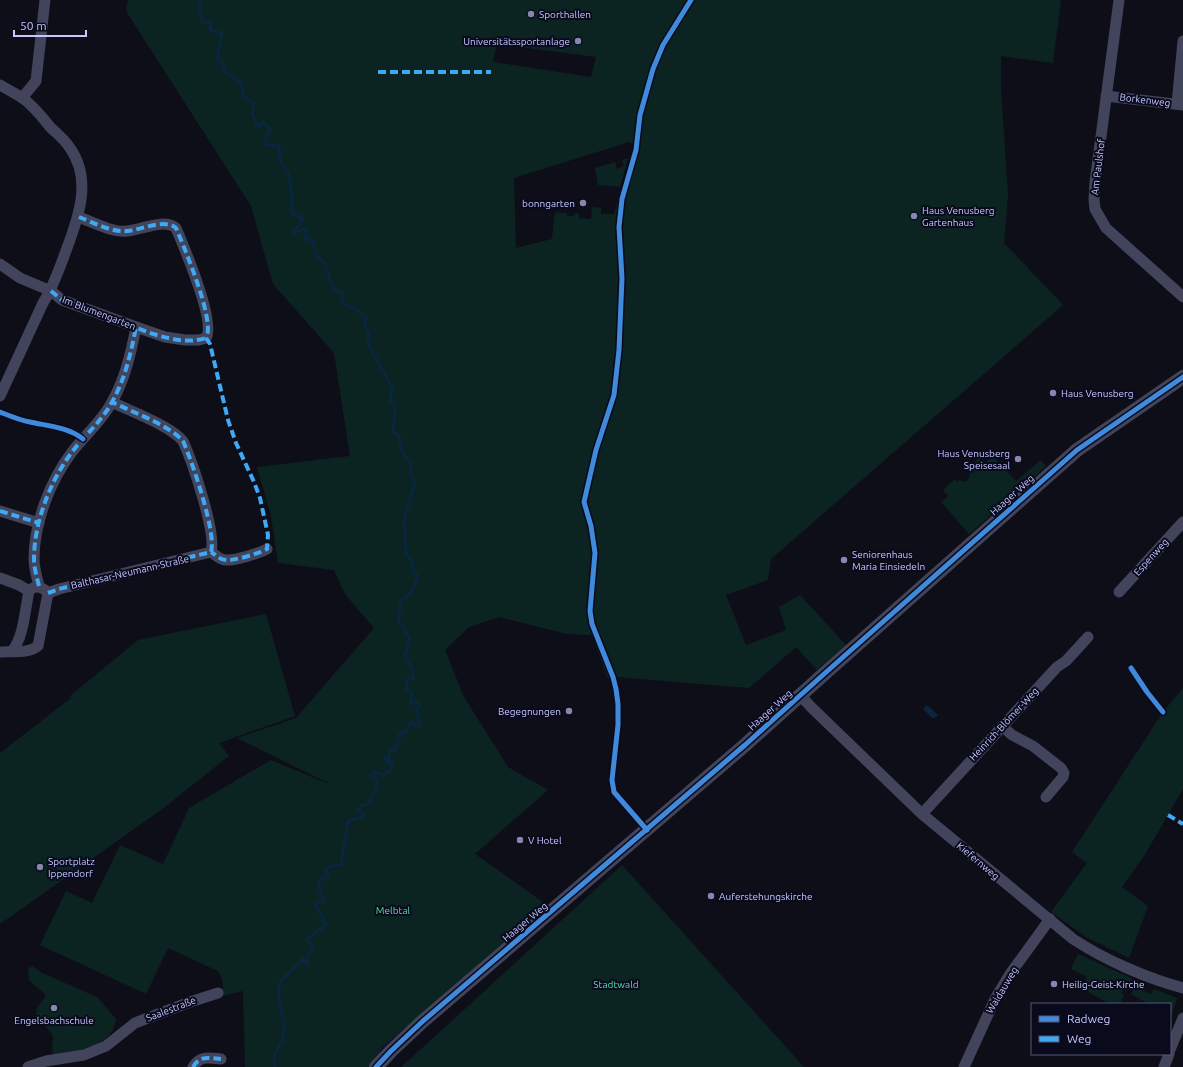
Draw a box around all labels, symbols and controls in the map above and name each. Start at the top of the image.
marker: Sporthallen [526,9,536,19]
place label: Sporthallen [539,9,591,20]
scale bar [14,12,86,38]
text: 50 m [20,19,47,32]
place label: Universitätssportanlage [463,36,570,47]
marker: Universitätssportanlage [573,36,583,46]
street label: Borkenweg [1119,91,1171,109]
street label: Am Paulshof [1089,138,1107,196]
place label: bonngarten [522,198,575,209]
marker: bonngarten [578,198,588,208]
place label: Haus Venusberg Gartenhaus [922,205,995,228]
marker: Haus Venusberg Gartenhaus [909,211,919,221]
street label: Im Blumengarten [61,294,137,332]
marker: Haus Venusberg [1048,388,1058,398]
place label: Haus Venusberg [1061,388,1134,399]
place label: Haus Venusberg Speisesaal [937,448,1010,471]
marker: Haus Venusberg Speisesaal [1013,454,1023,464]
street label: Haager Weg [988,473,1036,517]
street label: Espenweg [1132,536,1170,578]
place label: Seniorenhaus Maria Einsiedeln [852,549,925,572]
street label: Balthasar-Neumann-Straße [70,553,190,591]
marker: Seniorenhaus Maria Einsiedeln [839,555,849,565]
street label: Heinrich-Blömer-Weg [967,685,1041,763]
street label: Haager Weg [746,688,794,732]
place label: Begegnungen [498,706,561,717]
marker: Begegnungen [564,706,574,716]
marker: V Hotel [515,835,525,845]
place label: V Hotel [528,835,562,846]
street label: Kiefernweg [955,840,1001,882]
place label: Sportplatz Ippendorf [48,856,95,879]
marker: Sportplatz Ippendorf [35,862,45,872]
marker: Auferstehungskirche [706,891,716,901]
place label: Auferstehungskirche [719,891,812,902]
street label: Haager Weg [500,900,550,944]
park label: Melbtal [376,905,411,916]
street label: Waldauweg [984,965,1020,1015]
park label: Stadtwald [593,979,639,990]
marker: Heilig-Geist-Kirche [1049,979,1059,989]
place label: Heilig-Geist-Kirche [1062,979,1145,990]
street label: Saalestraße [145,994,197,1024]
marker: Engelsbachschule [49,1003,59,1013]
legend [1031,1003,1171,1055]
text: Radweg [1067,1012,1110,1025]
place label: Engelsbachschule [14,1015,94,1026]
text: Weg [1067,1032,1091,1045]

